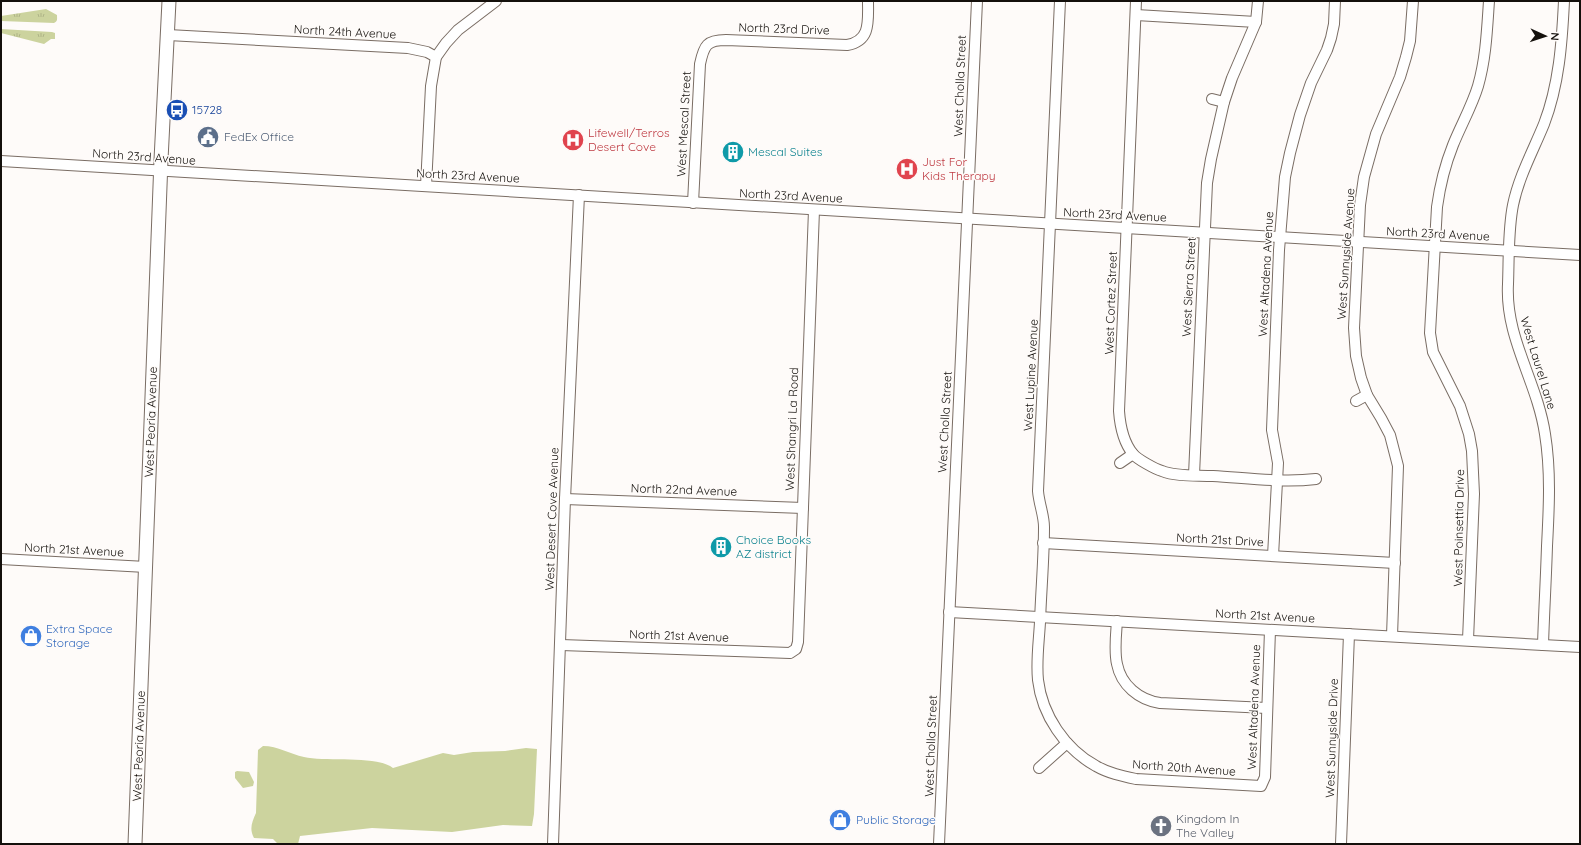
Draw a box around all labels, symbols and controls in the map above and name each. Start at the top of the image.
north arrow [1525,16,1565,56]
street label: North 23rd Drive [738,19,830,38]
street label: North 24th Avenue [293,21,397,42]
text: N [1548,32,1562,41]
street label: West Cholla Street [950,35,969,137]
street label: West Mescal Street [673,71,694,177]
bus stop icon: 15728 [164,97,190,123]
place label: 15728 [192,102,222,117]
public building icon: FedEx Office [195,124,221,150]
place label: Lifewell/Terros Desert Cove [588,125,670,154]
hospital icon: Lifewell/Terros Desert Cove [560,127,586,153]
place label: FedEx Office [224,129,294,144]
building icon: Mescal Suites [720,139,746,165]
place label: Mescal Suites [748,144,823,159]
street label: North 23rd Avenue [92,145,196,168]
place label: Just For Kids Therapy [922,154,996,183]
hospital icon: Just For Kids Therapy [894,156,920,182]
street label: North 23rd Avenue [416,165,520,186]
street label: North 23rd Avenue [739,185,843,206]
street label: West Sunnyside Avenue [1333,187,1358,320]
street label: North 23rd Avenue [1063,204,1167,225]
street label: West Altadena Avenue [1255,211,1276,337]
street label: North 23rd Avenue [1386,223,1490,244]
street label: West Sierra Street [1178,237,1199,337]
street label: West Cortez Street [1101,251,1120,355]
street label: West Laurel Lane [1517,315,1560,411]
street label: West Lupine Avenue [1020,318,1041,431]
street label: West Peoria Avenue [141,366,160,478]
street label: West Shangri La Road [782,367,801,491]
street label: West Cholla Street [934,371,955,473]
street label: West Desert Cove Avenue [542,447,562,591]
street label: West Poinsettia Drive [1450,469,1467,587]
street label: North 22nd Avenue [630,480,738,499]
street label: North 21st Drive [1176,530,1264,549]
place label: Choice Books AZ district [736,532,811,561]
building icon: Choice Books AZ district [708,534,734,560]
street label: North 21st Avenue [24,539,124,560]
street label: North 21st Avenue [1215,605,1315,626]
place label: Extra Space Storage [46,621,113,650]
shop icon: Extra Space Storage [18,623,44,649]
street label: North 21st Avenue [629,626,729,645]
street label: West Altadena Avenue [1244,644,1263,770]
street label: West Sunnyside Drive [1322,678,1341,798]
street label: West Peoria Avenue [129,690,148,802]
street label: West Cholla Street [921,695,940,797]
street label: North 20th Avenue [1132,756,1237,779]
shop icon: Public Storage [827,807,853,833]
place label: Kingdom In The Valley [1176,811,1240,840]
place label: Public Storage [856,812,936,827]
church icon: Kingdom In The Valley [1148,813,1174,839]

